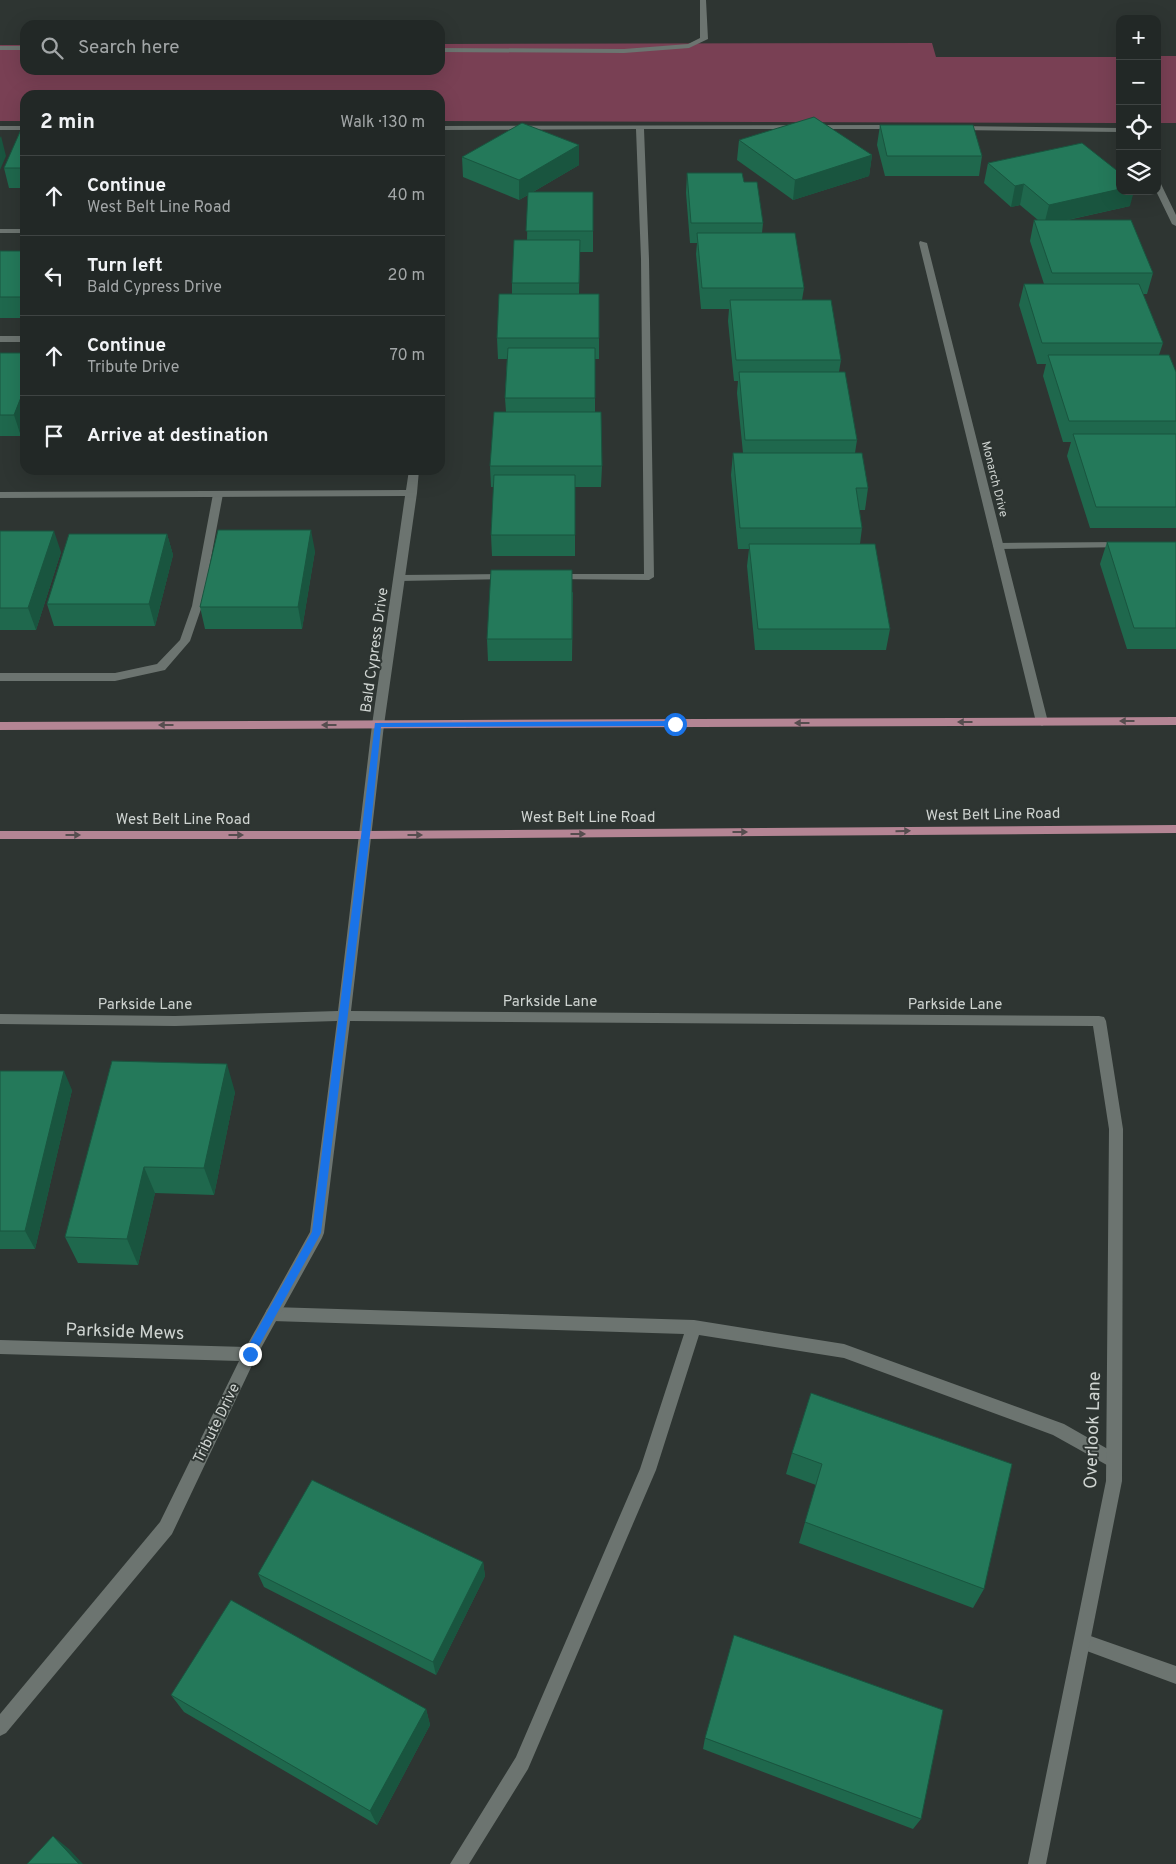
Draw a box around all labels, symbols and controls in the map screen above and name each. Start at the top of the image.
map controls [1116,15,1161,195]
button: + [1116,15,1161,60]
search box [20,20,445,75]
icon: search [38,34,66,62]
text: Search here [78,36,180,60]
button: − [1116,60,1161,105]
button: locate [1116,105,1161,150]
text: 2 min [40,109,95,136]
text: Walk · 130 m [340,113,425,133]
button: layers [1116,150,1161,195]
text: Continue [87,174,166,198]
icon: ahead [40,182,68,210]
text: 40 m [387,186,425,206]
text: West Belt Line Road [87,198,231,218]
text: Turn left [87,254,163,278]
icon: left [40,262,68,290]
text: 20 m [388,266,425,286]
text: Bald Cypress Drive [87,278,222,298]
text: Continue [87,334,166,358]
icon: ahead [40,342,68,370]
text: 70 m [390,346,425,366]
text: Tribute Drive [87,358,179,378]
icon: arrive [40,422,68,450]
text: Arrive at destination [87,424,268,448]
street label: Monarch Drive [977,439,1011,519]
street label: Bald Cypress Drive [357,586,394,714]
route start [664,713,687,736]
one-way arrow [1119,717,1135,725]
one-way arrow [957,718,973,726]
one-way arrow [794,719,810,727]
one-way arrow [158,721,174,729]
one-way arrow [321,721,337,729]
street label: West Belt Line Road [926,805,1061,826]
street label: West Belt Line Road [521,809,655,828]
street label: West Belt Line Road [116,811,250,830]
one-way arrow [895,827,911,835]
one-way arrow [732,828,748,836]
one-way arrow [570,830,586,838]
one-way arrow [66,831,82,839]
one-way arrow [228,831,244,839]
one-way arrow [407,831,423,839]
street label: Parkside Lane [503,993,597,1012]
street label: Parkside Lane [98,996,192,1015]
street label: Parkside Lane [908,996,1002,1015]
street label: Parkside Mews [65,1319,185,1346]
route end [239,1343,262,1366]
street label: Overlook Lane [1080,1371,1107,1489]
street label: Tribute Drive [190,1381,245,1467]

